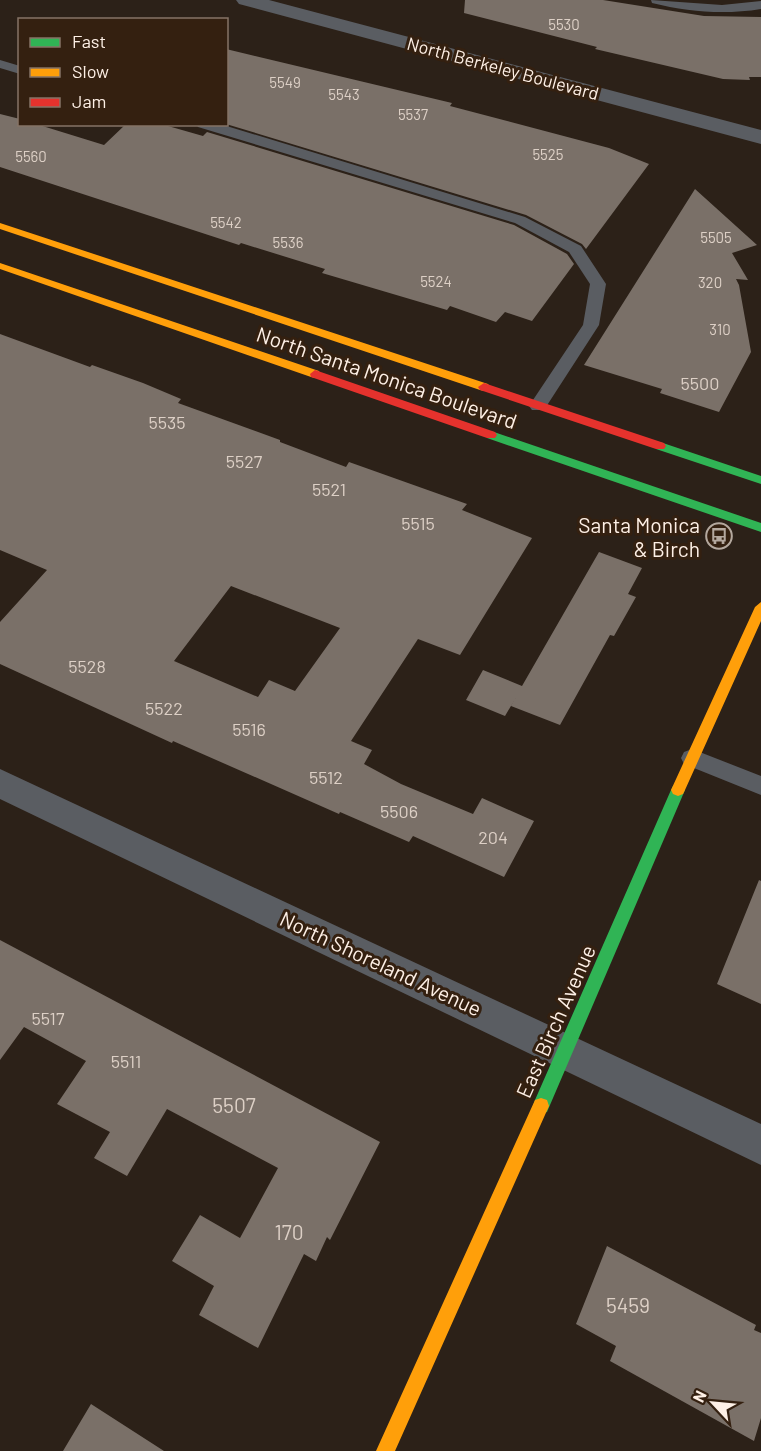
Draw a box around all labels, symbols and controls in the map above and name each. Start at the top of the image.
house number: 5530 [548,15,580,33]
legend [18,18,228,126]
text: Fast [72,30,106,52]
street label: North Berkeley Boulevard [405,32,601,104]
text: Slow [72,60,109,82]
house number: 5549 [269,73,301,91]
house number: 5543 [328,85,360,103]
text: Jam [72,90,106,112]
house number: 5537 [398,105,428,123]
house number: 5525 [532,145,564,163]
house number: 5560 [15,147,47,165]
house number: 5542 [210,213,242,231]
house number: 5505 [700,228,732,246]
house number: 5536 [273,233,303,251]
house number: 5524 [420,272,452,290]
house number: 320 [698,273,722,291]
house number: 310 [709,320,731,338]
street label: North Santa Monica Boulevard [254,321,520,433]
house number: 5500 [681,372,719,394]
house number: 5535 [148,411,186,433]
house number: 5527 [226,450,263,472]
house number: 5521 [312,478,346,500]
house number: 5515 [401,512,435,534]
place label: Santa Monica & Birch [578,512,700,561]
bus stop icon: Santa Monica & Birch [704,521,734,551]
house number: 5528 [68,655,106,677]
house number: 5522 [145,697,183,719]
house number: 5516 [232,718,266,740]
house number: 5512 [309,766,343,788]
house number: 5506 [380,800,418,822]
house number: 204 [478,826,508,848]
street label: North Shoreland Avenue [276,905,486,1021]
street label: East Birch Avenue [510,941,600,1101]
house number: 5517 [32,1007,65,1029]
house number: 5511 [111,1050,141,1072]
house number: 5507 [212,1092,256,1117]
house number: 170 [274,1219,304,1244]
house number: 5459 [606,1292,650,1317]
north arrow [683,1373,743,1433]
text: N [688,1387,710,1405]

